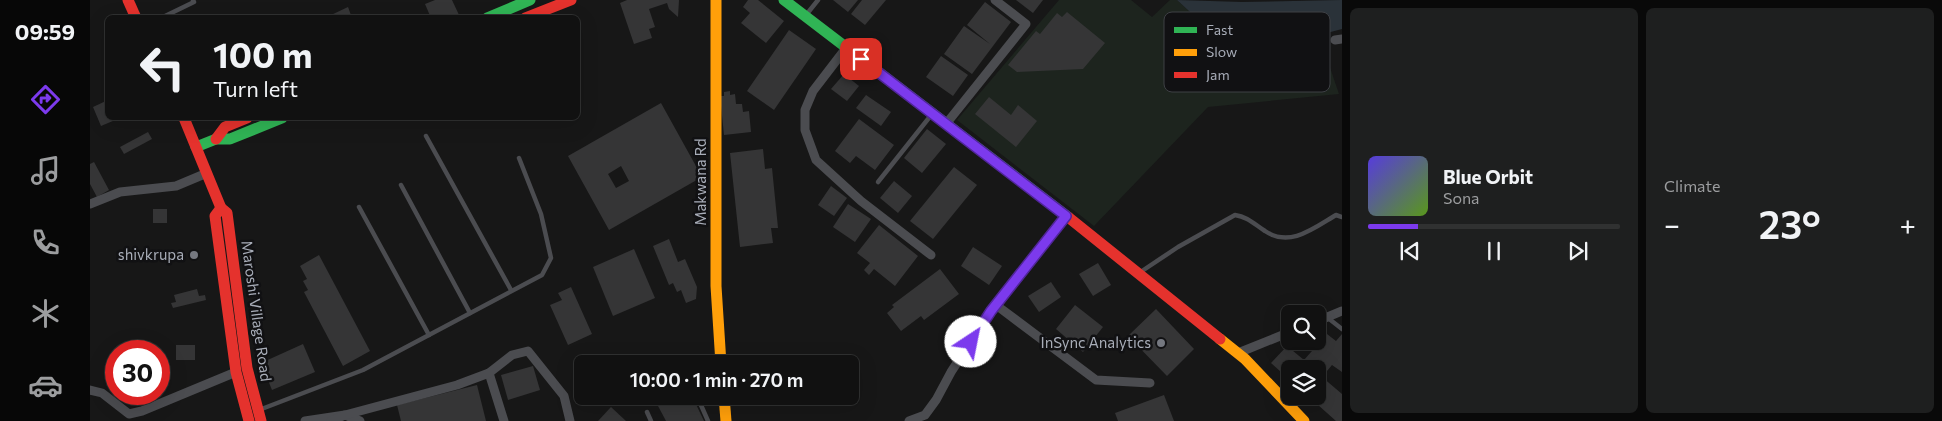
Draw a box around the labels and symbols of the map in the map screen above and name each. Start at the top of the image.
legend [1164,12,1330,92]
text: Fast [1206,21,1233,38]
pin [840,38,882,80]
text: Slow [1206,43,1237,60]
text: Jam [1206,66,1230,83]
street label: Makwana Rd [691,138,709,226]
street label: Maroshi Village Road [238,239,276,383]
place label: shivkrupa [118,245,184,263]
marker: shivkrupa [188,249,200,261]
position arrow [944,315,996,367]
place label: InSync Analytics [1040,333,1151,351]
marker: InSync Analytics [1155,337,1167,349]
speed limit sign: 30 [105,340,170,405]

